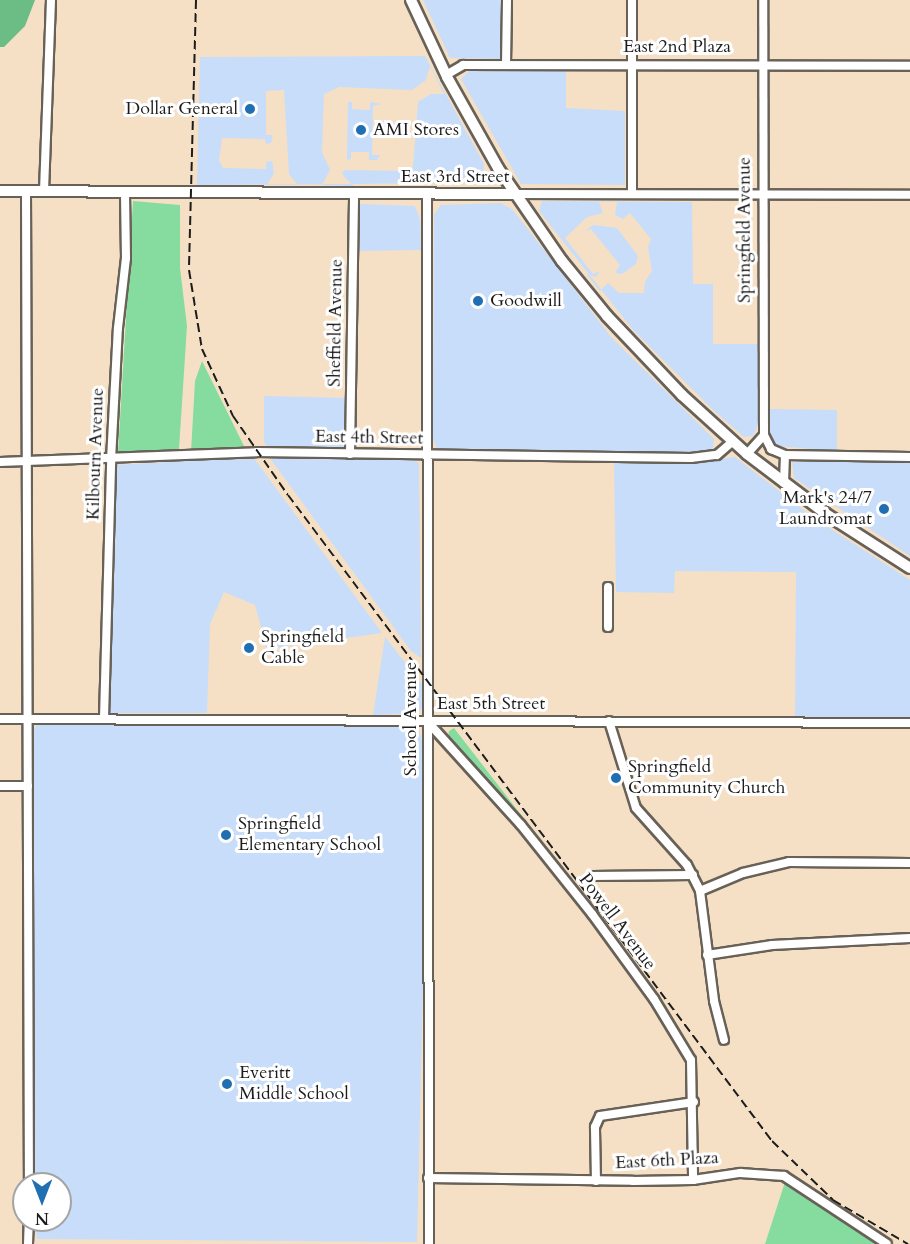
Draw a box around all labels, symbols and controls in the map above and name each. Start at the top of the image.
street label: East 2nd Plaza [623,36,731,58]
place label: Dollar General [126,98,238,120]
marker: Dollar General [243,102,257,116]
place label: AMI Stores [373,119,459,141]
marker: AMI Stores [354,123,368,137]
street label: Springfield Avenue [734,157,756,303]
street label: East 3rd Street [401,166,509,188]
street label: Sheffield Avenue [324,259,348,387]
place label: Goodwill [490,290,562,312]
marker: Goodwill [471,294,485,308]
street label: Kilbourn Avenue [83,388,109,520]
street label: East 4th Street [315,426,423,450]
place label: Mark's 24/7 Laundromat [779,488,872,530]
marker: Mark's 24/7 Laundromat [877,502,891,516]
place label: Springfield Cable [261,627,344,670]
marker: Springfield Cable [242,641,256,655]
street label: School Avenue [400,662,422,776]
street label: East 5th Street [437,693,545,715]
place label: Springfield Community Church [628,757,785,800]
marker: Springfield Community Church [609,771,623,785]
place label: Springfield Elementary School [238,814,381,856]
marker: Springfield Elementary School [219,828,233,842]
street label: Powell Avenue [574,869,660,975]
place label: Everitt Middle School [239,1063,349,1106]
marker: Everitt Middle School [220,1077,234,1091]
street label: East 6th Plaza [615,1147,719,1175]
north arrow [12,1172,72,1232]
text: N [35,1207,49,1229]

